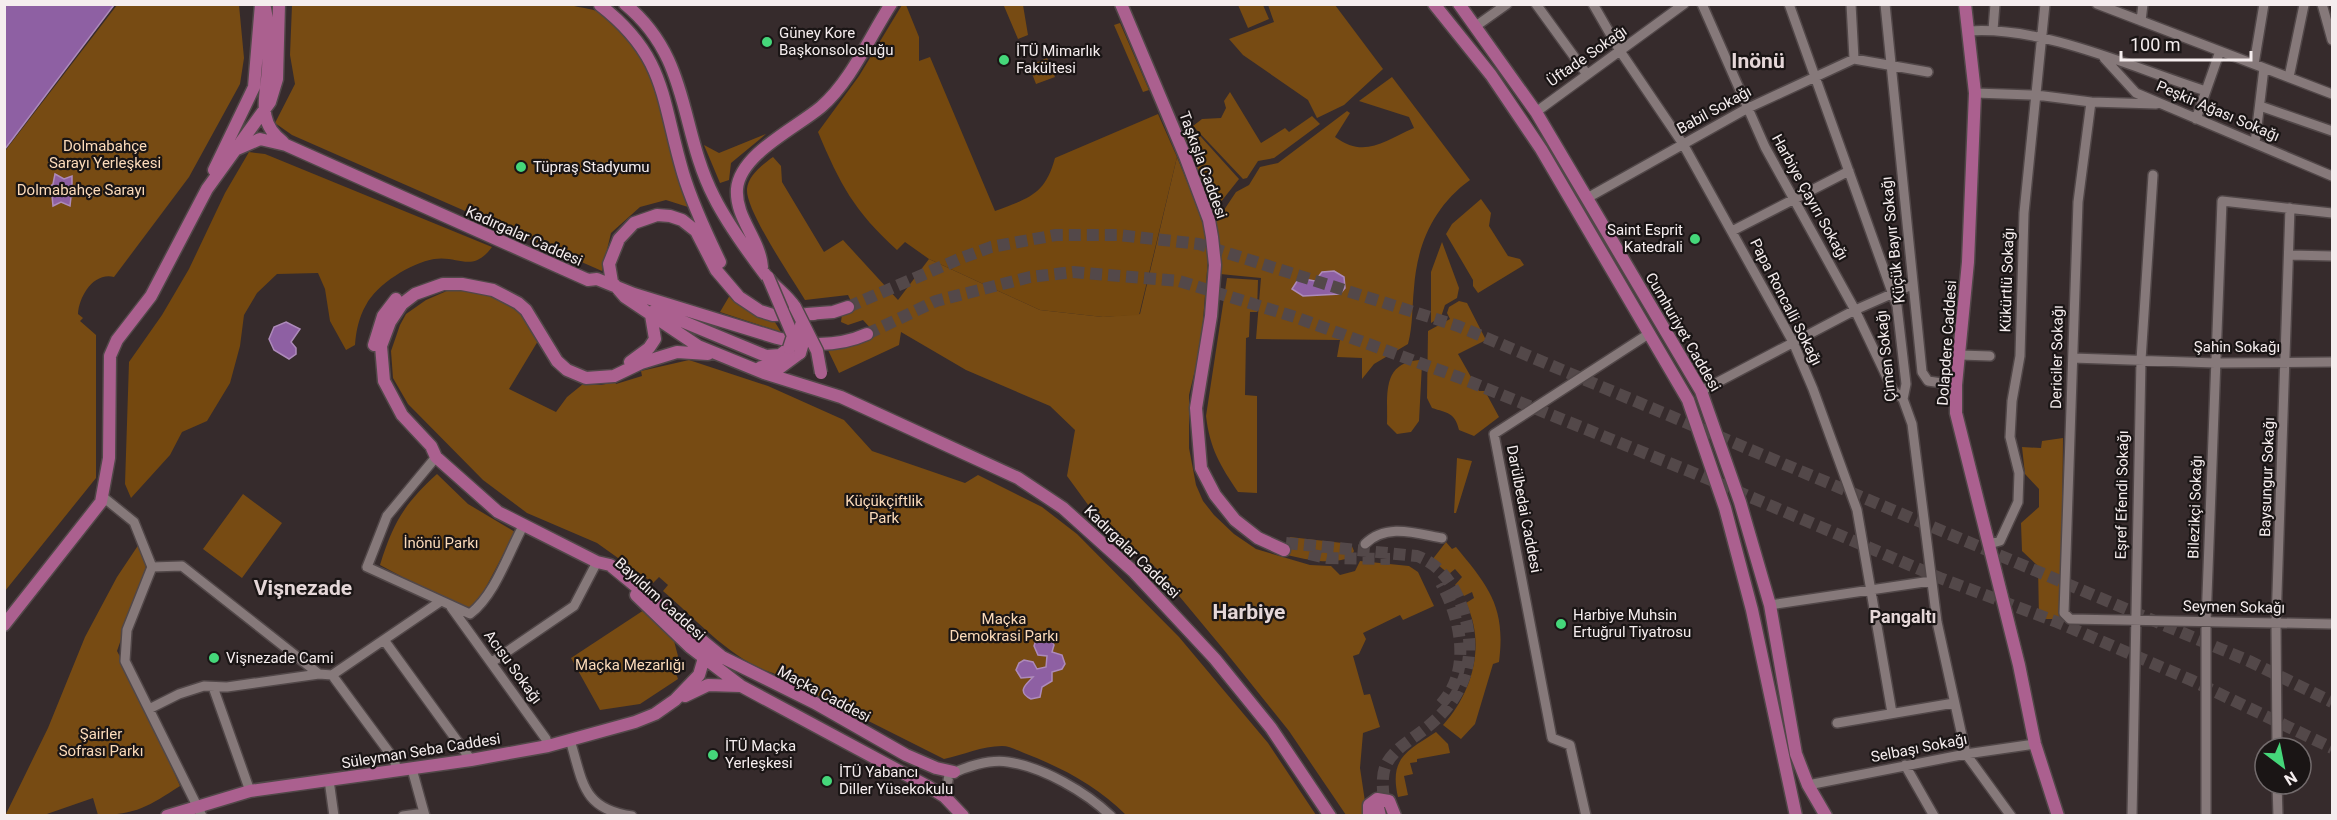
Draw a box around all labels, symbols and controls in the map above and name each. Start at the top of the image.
street label: Üftade Sokağı [1544,22,1630,90]
place label: Güney Kore Başkonsolosluğu [779,24,894,59]
scale bar [2121,24,2252,62]
text: 100 m [2130,34,2181,55]
marker: Güney Kore Başkonsolosluğu [760,35,774,49]
place label: İTÜ Mimarlık Fakültesi [1016,42,1101,77]
district label: Inönü [1731,49,1785,73]
marker: İTÜ Mimarlık Fakültesi [997,53,1011,67]
street label: Peşkir Ağası Sokağı [2154,77,2282,145]
street label: Babil Sokağı [1674,82,1754,138]
street label: Taşkışla Caddesi [1175,109,1231,221]
street label: Harbiye Çayırı Sokağı [1768,131,1852,263]
park label: Dolmabahçe Sarayı Yerleşkesi [49,137,161,172]
place label: Tüpraş Stadyumu [533,158,650,176]
marker: Tüpraş Stadyumu [514,160,528,174]
street label: Küçük Bayır Sokağı [1877,176,1909,304]
park label: Dolmabahçe Sarayı [17,181,145,199]
street label: Kadırgalar Caddesi [463,202,585,270]
place label: Saint Esprit Katedrali [1607,221,1683,256]
street label: Kükürtlü Sokağı [1996,227,2018,333]
marker: Saint Esprit Katedrali [1688,232,1702,246]
street label: Papa Roncalli Sokağı [1746,236,1826,368]
street label: Cumhuriyet Caddesi [1642,269,1724,395]
street label: Dolapdere Caddesi [1934,280,1960,406]
street label: Dericiler Sokağı [2047,305,2067,409]
street label: Çimen Sokağı [1872,309,1900,403]
street label: Şahin Sokağı [2194,338,2280,356]
street label: Baysungur Sokağı [2256,417,2278,537]
street label: Eşref Efendi Sokağı [2112,430,2132,560]
street label: Darülbedai Caddesi [1503,444,1545,574]
street label: Bilezikçi Sokağı [2184,455,2206,559]
park label: Küçükçiftlik Park [845,492,923,527]
street label: Kadırgalar Caddesi [1080,502,1184,602]
park label: İnönü Parkı [403,534,479,552]
street label: Bayıldım Caddesi [611,554,709,644]
district label: Vişnezade [254,576,352,600]
street label: Seymen Sokağı [2183,597,2285,617]
district label: Harbiye [1213,600,1285,624]
place label: Harbiye Muhsin Ertuğrul Tiyatrosu [1573,606,1691,641]
district label: Pangaltı [1870,606,1936,627]
park label: Maçka Demokrasi Parkı [949,610,1059,645]
marker: Harbiye Muhsin Ertuğrul Tiyatrosu [1554,617,1568,631]
street label: Acısu Sokağı [480,627,546,707]
place label: Vişnezade Cami [226,649,334,667]
marker: Vişnezade Cami [207,651,221,665]
park label: Maçka Mezarlığı [575,656,685,674]
street label: Maçka Caddesi [774,662,874,726]
park label: Şairler Sofrası Parkı [59,725,143,760]
street label: Süleyman Seba Caddesi [340,730,502,772]
street label: Selbaşı Sokağı [1869,730,1969,766]
north arrow [2253,736,2313,796]
place label: İTÜ Maçka Yerleşkesi [725,737,796,772]
marker: İTÜ Maçka Yerleşkesi [706,748,720,762]
place label: İTÜ Yabancı Diller Yüsekokulu [839,763,953,798]
text: N [2281,767,2301,789]
marker: İTÜ Yabancı Diller Yüsekokulu [820,774,834,788]

